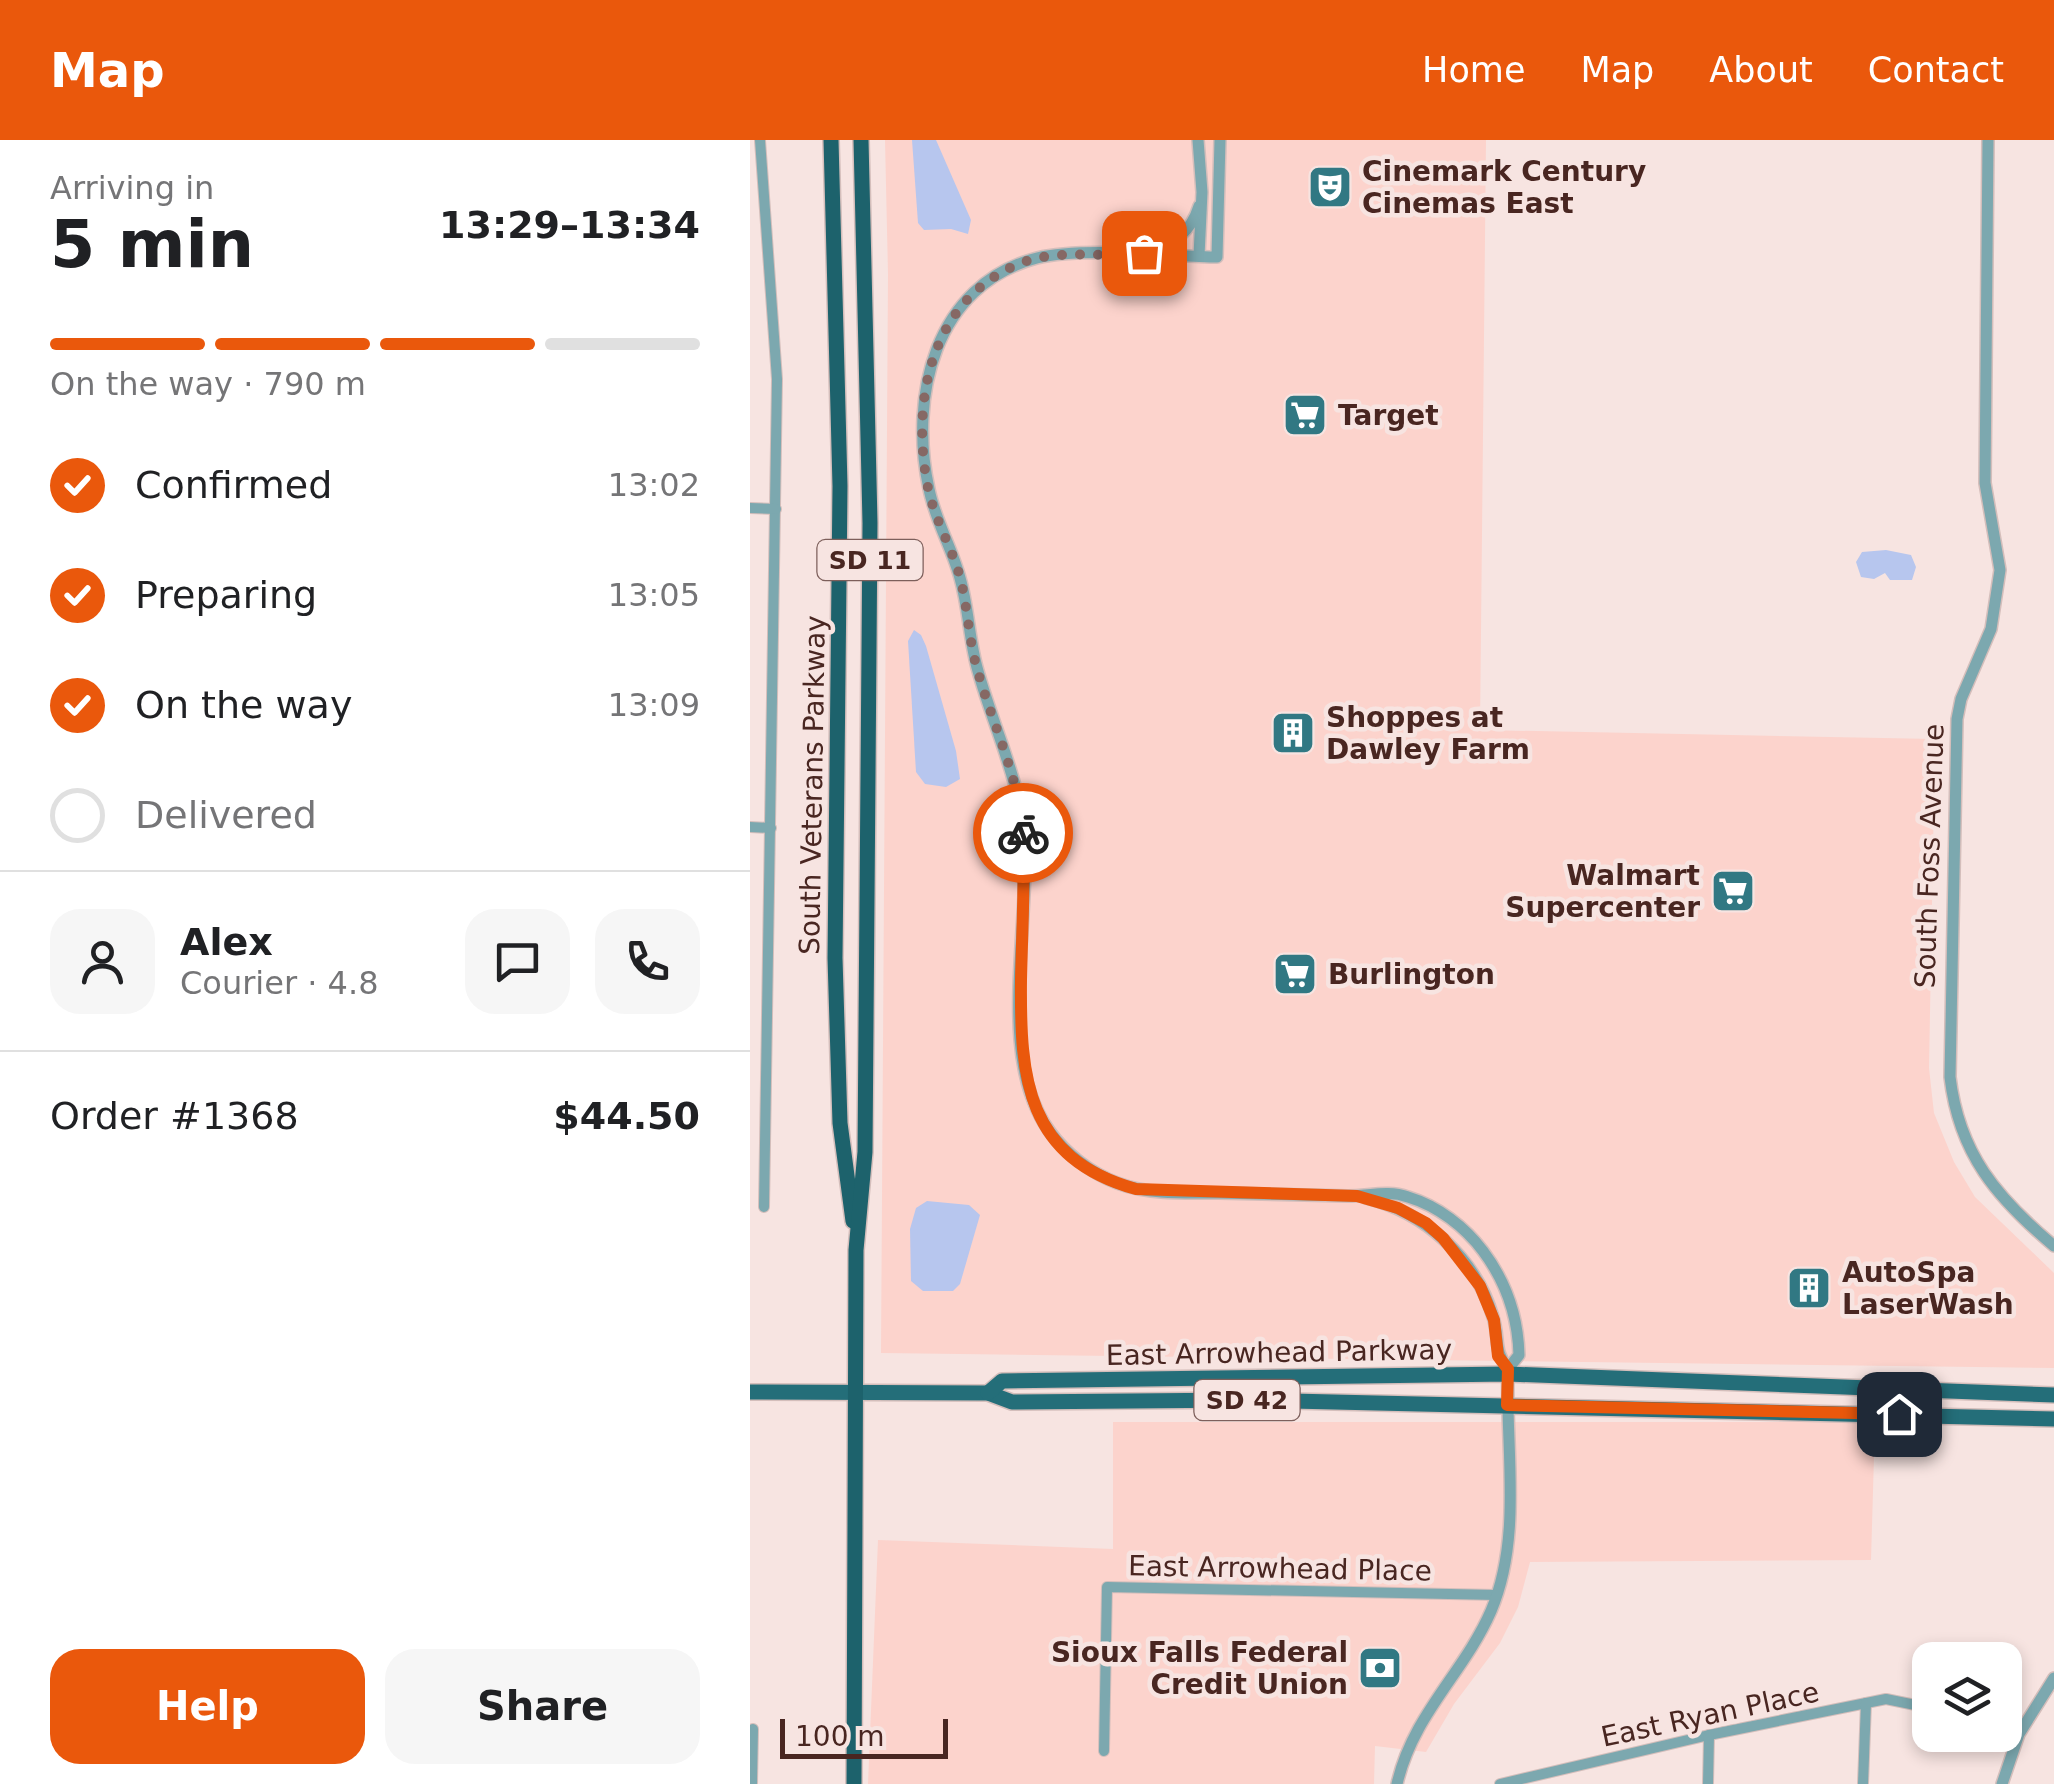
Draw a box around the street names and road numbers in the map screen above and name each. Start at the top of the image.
road number: SD 11 [818,540,922,580]
street label: South Veterans Parkway [793,615,832,955]
street label: South Foss Avenue [1908,723,1951,989]
street label: East Arrowhead Parkway [1106,1333,1452,1372]
road number: SD 42 [1194,1380,1300,1420]
street label: East Arrowhead Place [1128,1549,1432,1588]
street label: East Ryan Place [1598,1675,1822,1754]

